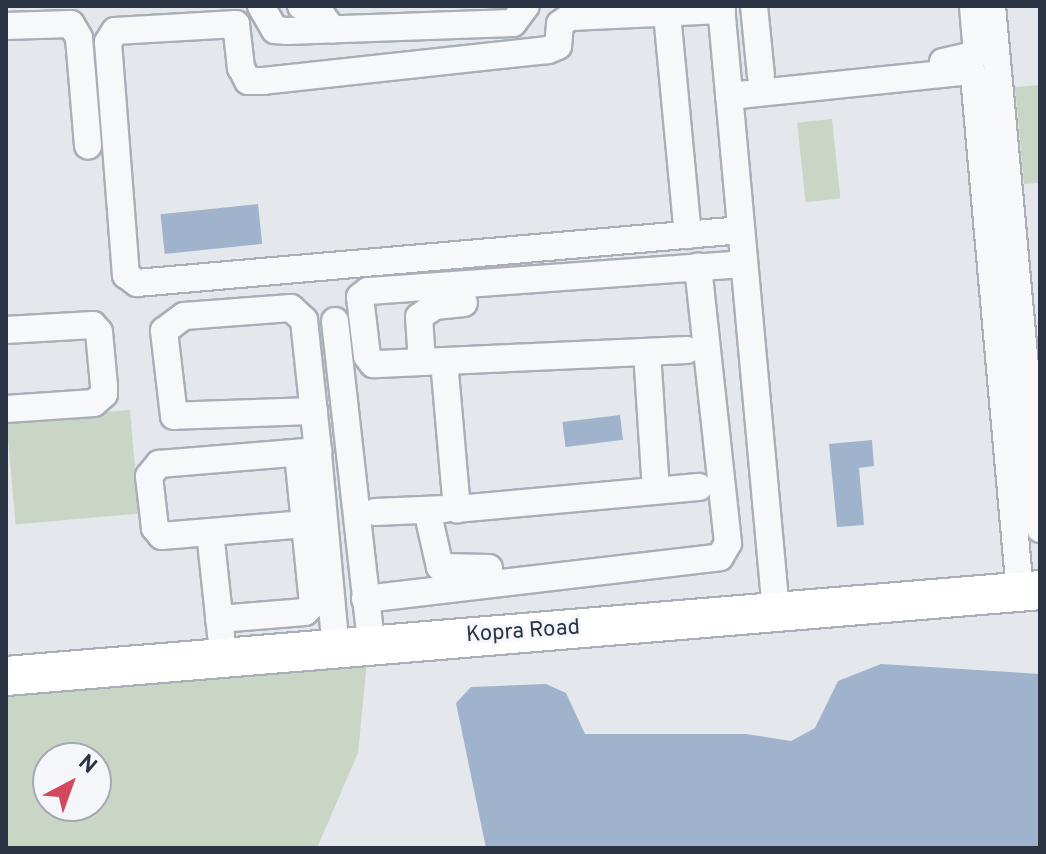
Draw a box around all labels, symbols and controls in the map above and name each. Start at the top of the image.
street label: Kopra Road [465,615,581,649]
north arrow [32,742,112,822]
text: N [72,750,102,780]

